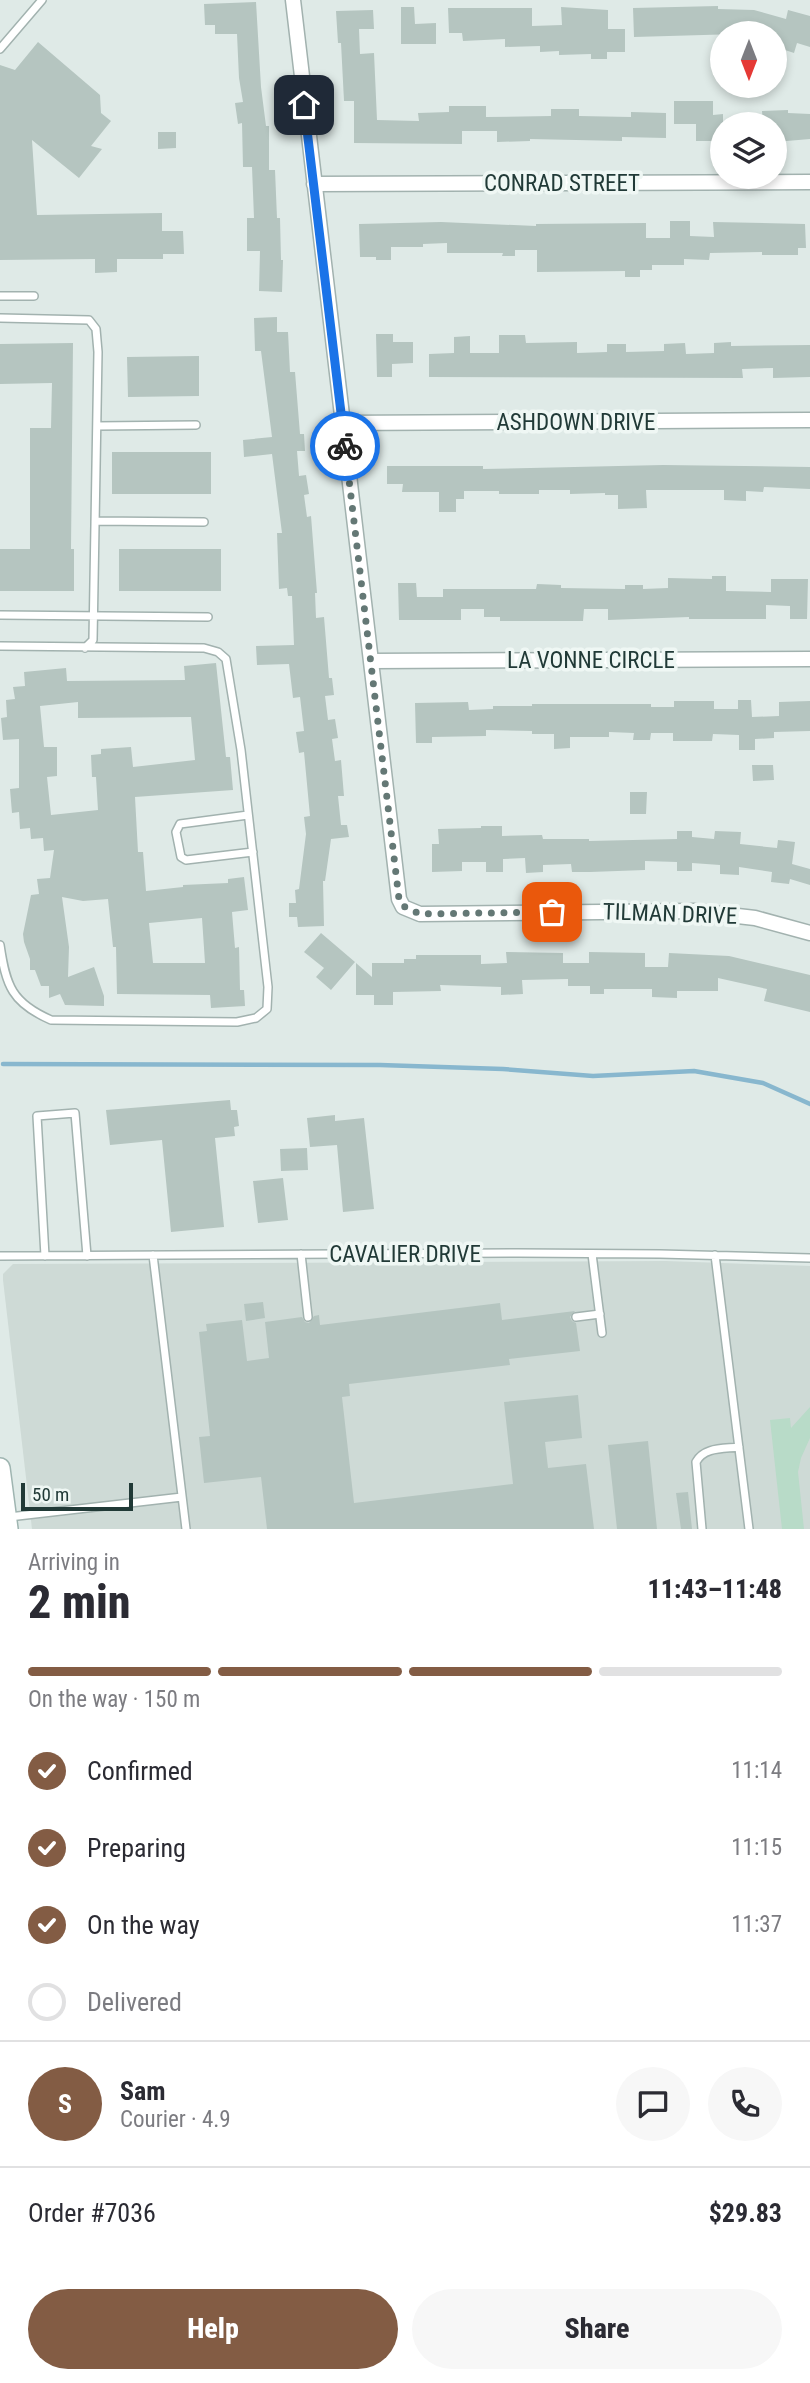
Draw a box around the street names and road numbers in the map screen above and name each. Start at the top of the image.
street label: CONRAD STREET [484,170,640,197]
street label: ASHDOWN DRIVE [497,409,655,436]
street label: LA VONNE CIRCLE [507,647,675,674]
street label: TILMAN DRIVE [602,898,738,930]
street label: CAVALIER DRIVE [329,1241,481,1268]

